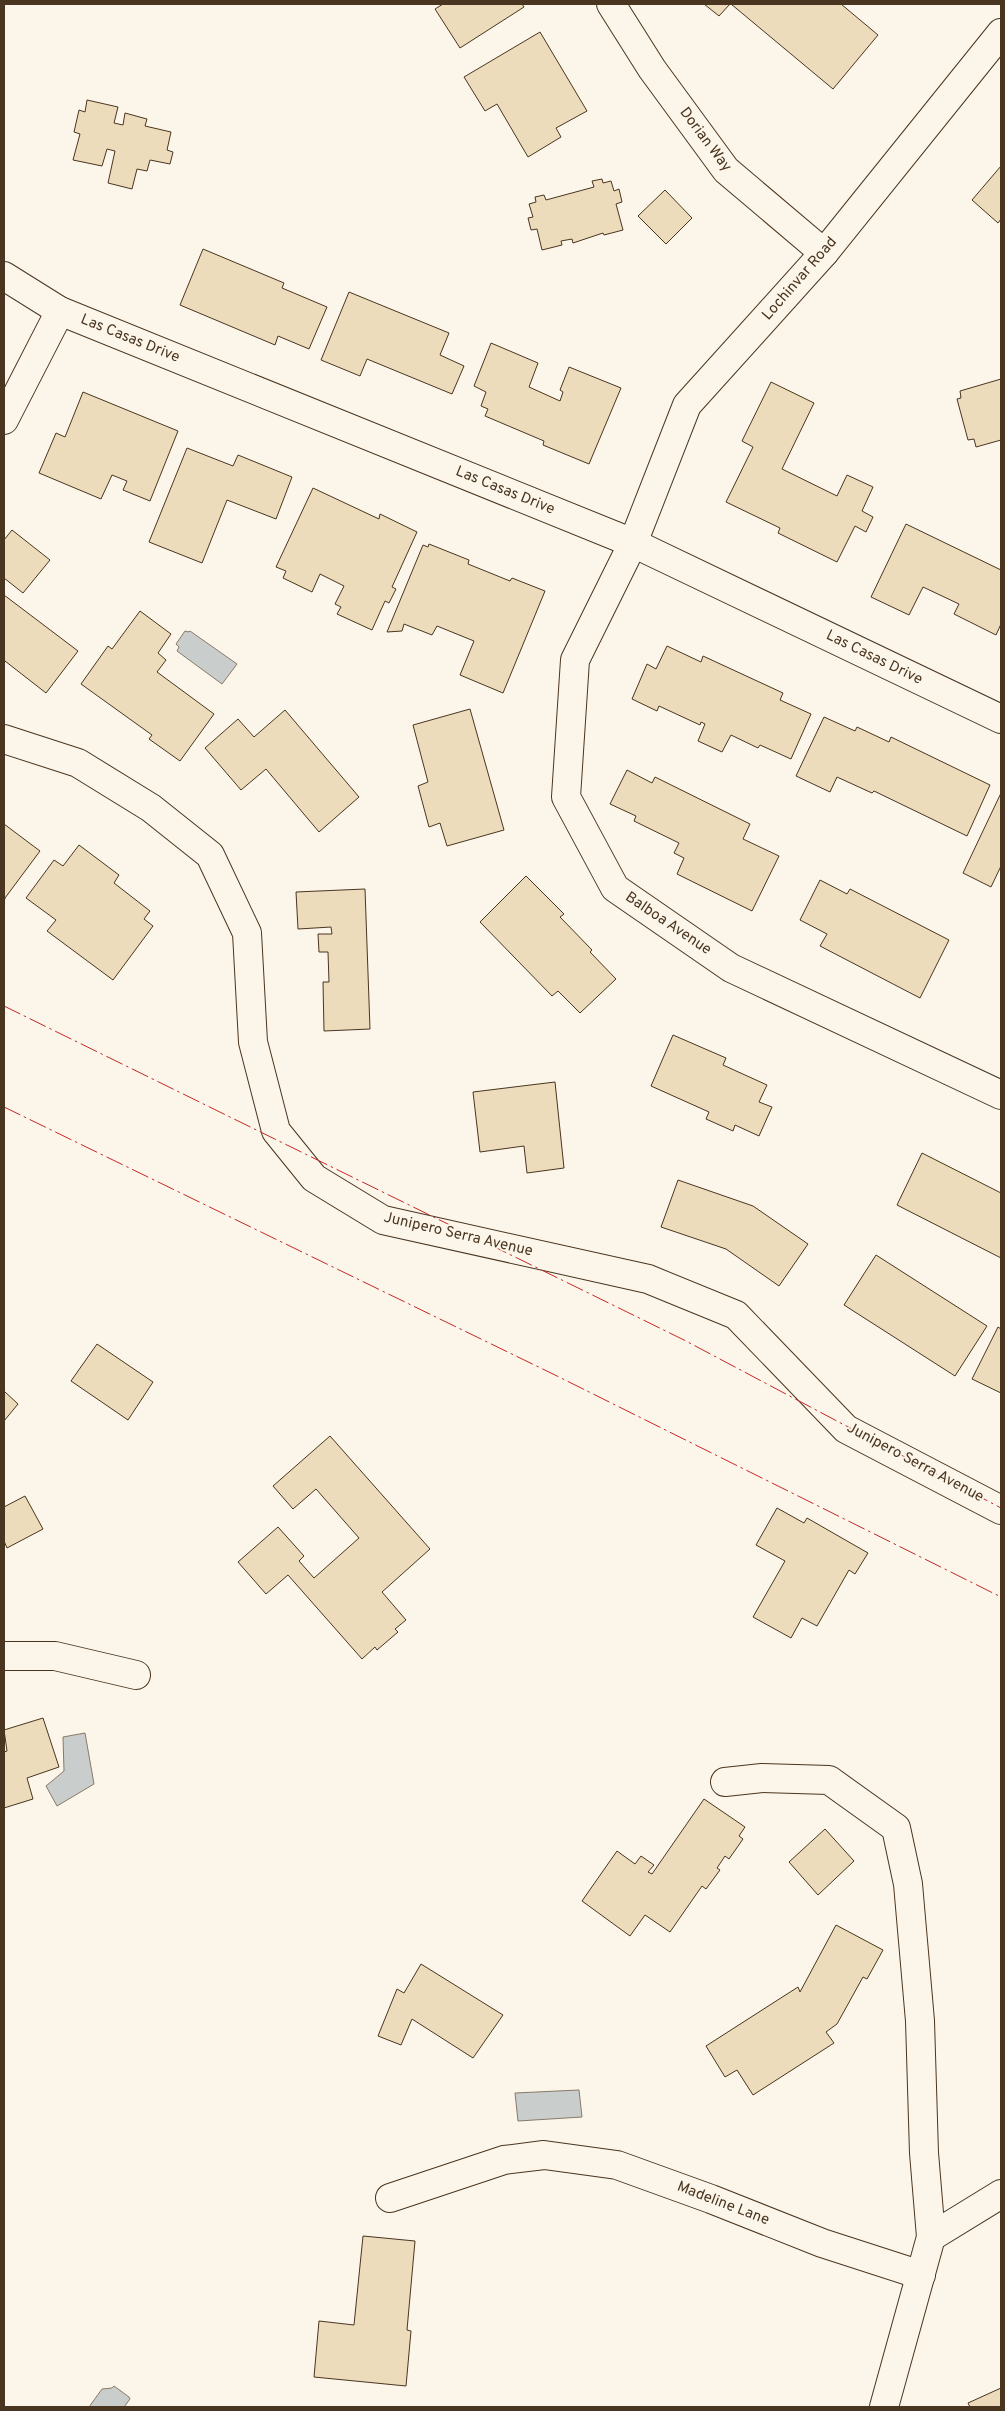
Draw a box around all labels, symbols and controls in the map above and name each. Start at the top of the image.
street label: Dorian Way [675,104,735,176]
street label: Lochinvar Road [758,233,842,325]
street label: Las Casas Drive [78,310,182,368]
street label: Las Casas Drive [453,462,557,520]
street label: Las Casas Drive [823,626,925,690]
street label: Balboa Avenue [621,888,715,960]
street label: Junipero Serra Avenue [382,1209,534,1261]
street label: Junipero Serra Avenue [843,1419,987,1507]
street label: Madeline Lane [674,2178,772,2230]

